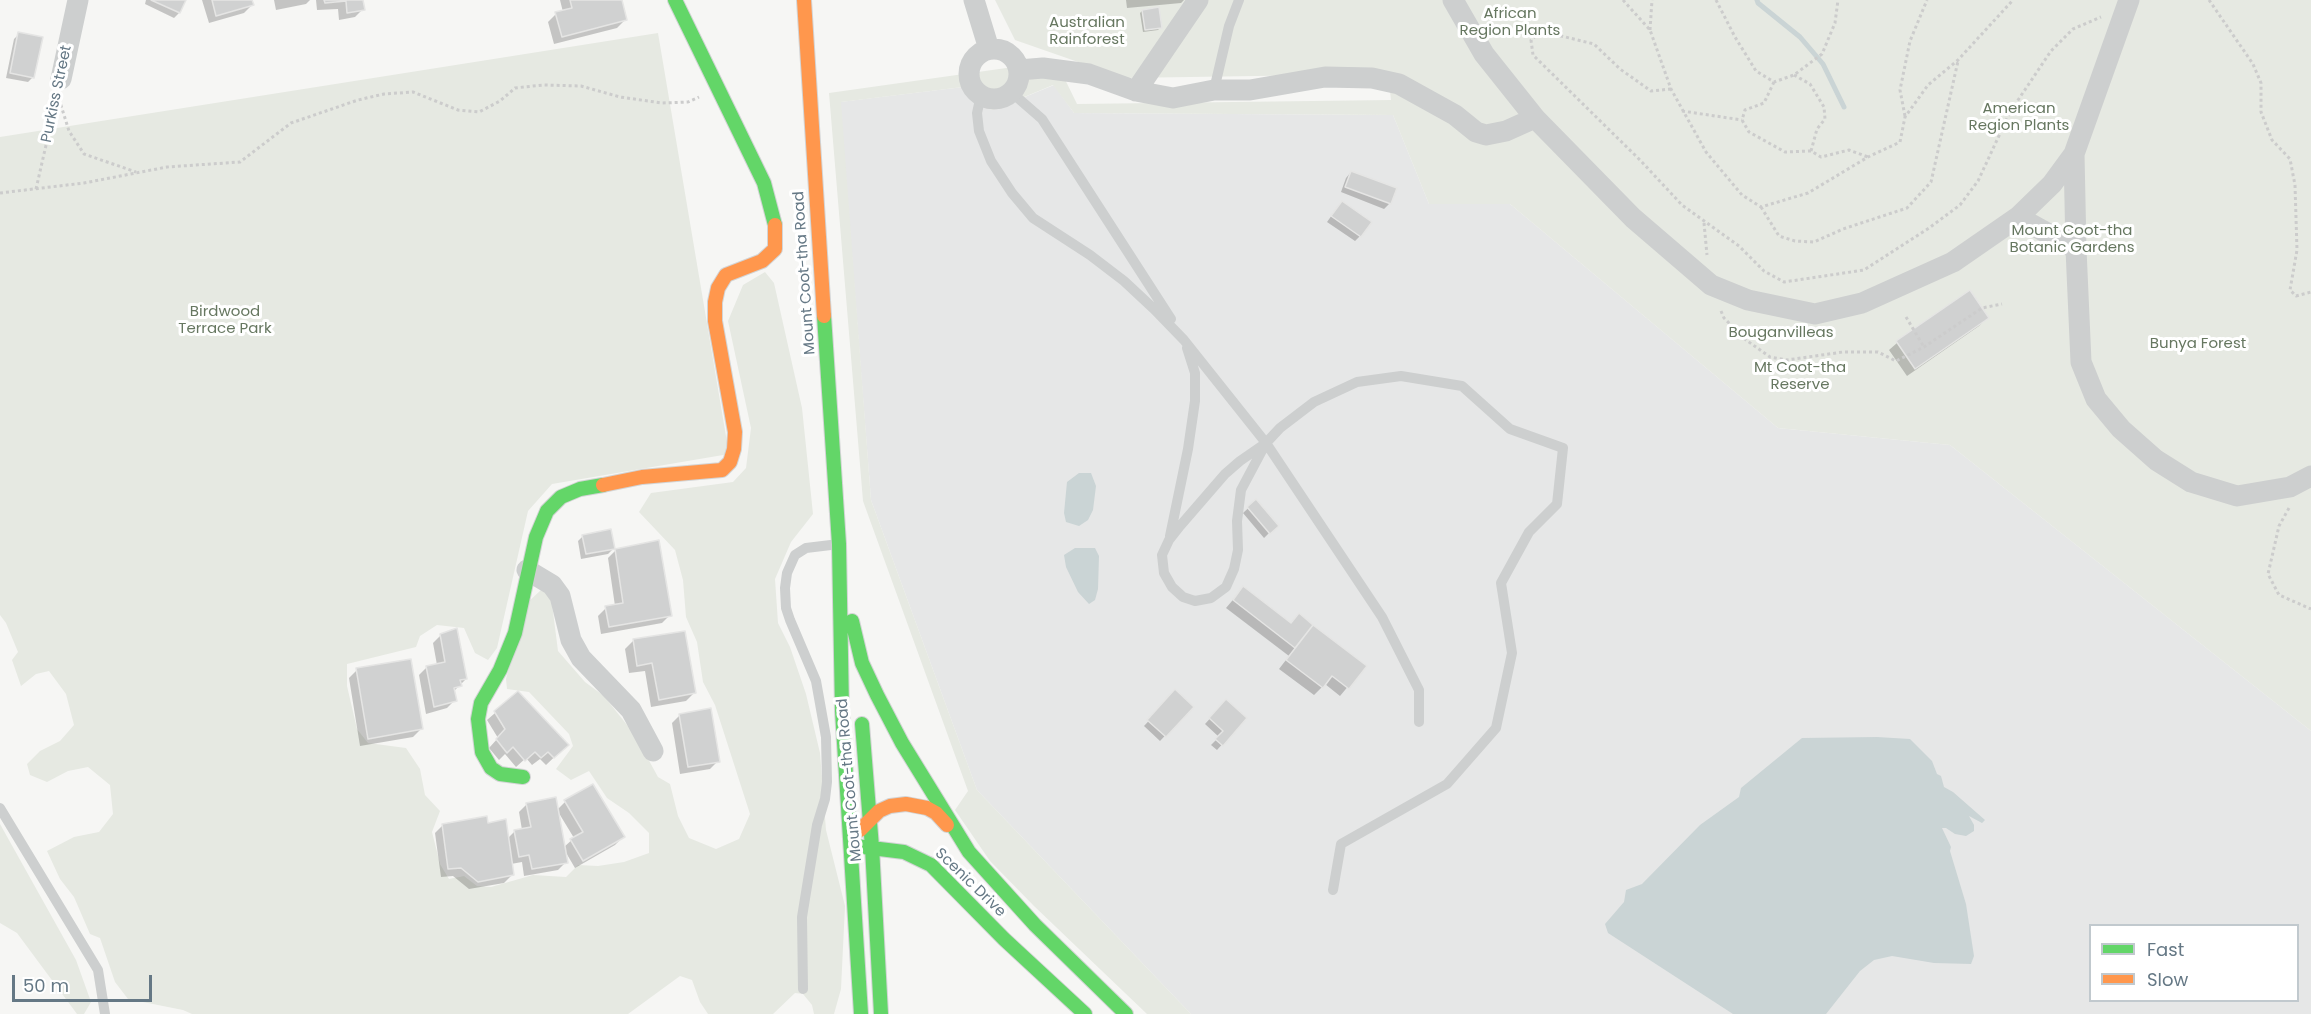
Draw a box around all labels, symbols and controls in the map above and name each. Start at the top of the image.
park label: African Region Plants [1460,5,1560,40]
park label: Australian Rainforest [1049,14,1125,49]
street label: Purkiss Street [38,44,76,144]
park label: American Region Plants [1969,100,2069,135]
street label: Mount Coot-tha Road [790,191,820,355]
park label: Mount Coot-tha Botanic Gardens [2009,222,2135,257]
park label: Birdwood Terrace Park [178,303,272,338]
park label: Bouganvilleas [1728,324,1834,342]
park label: Bunya Forest [2150,335,2246,353]
park label: Mt Coot-tha Reserve [1754,359,1846,394]
street label: Mount Coot-tha Road [834,698,866,862]
street label: Scenic Drive [931,845,1009,921]
legend [2089,924,2299,1002]
text: Fast [2147,937,2184,962]
scale bar [15,963,154,1001]
text: Slow [2147,967,2188,992]
text: 50 m [23,973,69,998]

